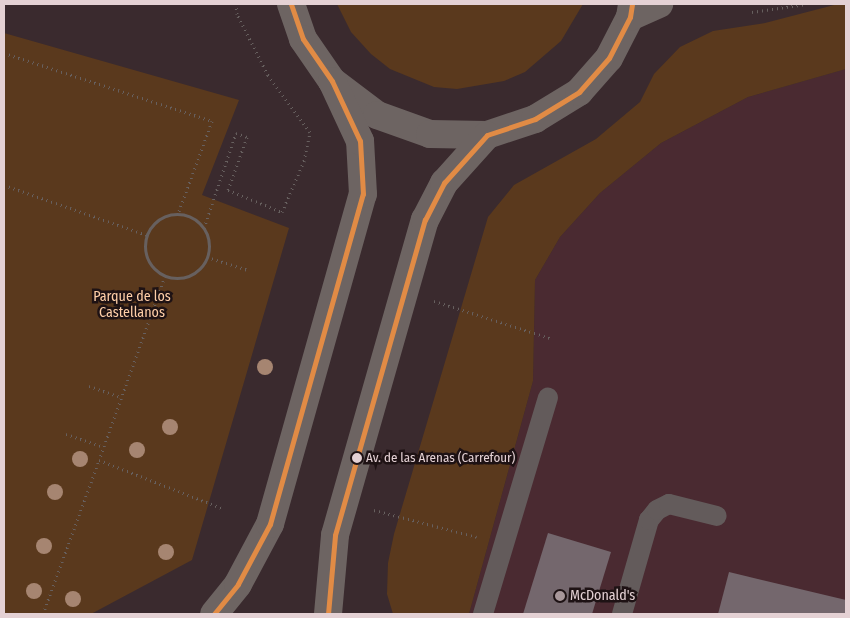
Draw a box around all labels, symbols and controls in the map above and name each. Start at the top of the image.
park label: Parque de los Castellanos [93,289,171,322]
place label: Av. de las Arenas (Carrefour) [366,450,515,466]
marker: Av. de las Arenas (Carrefour) [352,453,362,463]
place label: McDonald's [570,588,635,604]
marker: McDonald's [554,590,566,602]

